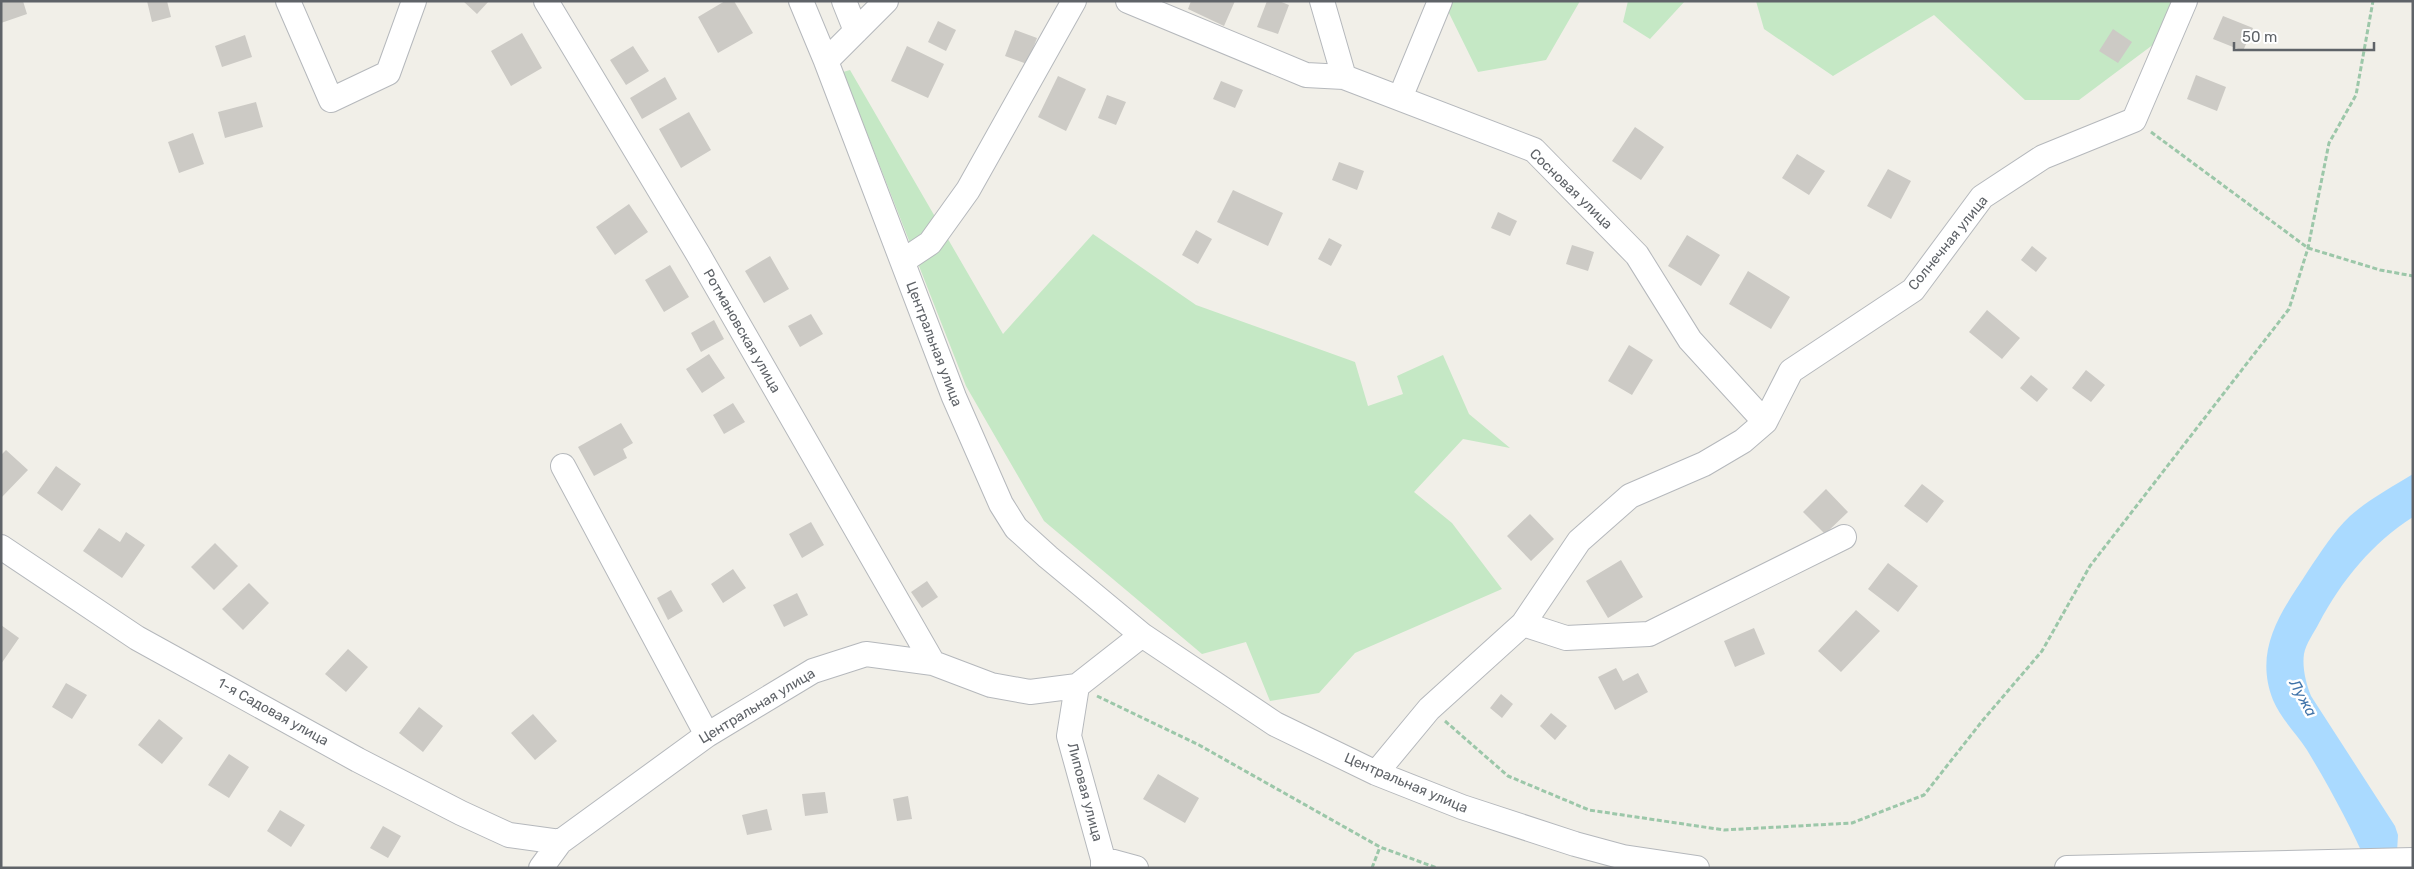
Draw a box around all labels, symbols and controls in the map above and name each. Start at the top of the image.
scale bar [2234,20,2374,52]
text: 50 m [2242,28,2277,46]
street label: Сосновая улица [1526,145,1616,233]
street label: Солнечная улица [1905,192,1991,294]
street label: Ротмановская улица [700,266,784,396]
street label: Центральная улица [902,279,966,409]
street label: Центральная улица [696,665,818,747]
street label: 1-я Садовая улица [215,674,331,750]
water label: Лужа [2285,675,2321,720]
street label: Липовая улица [1064,741,1106,843]
street label: Центральная улица [1342,749,1470,817]

